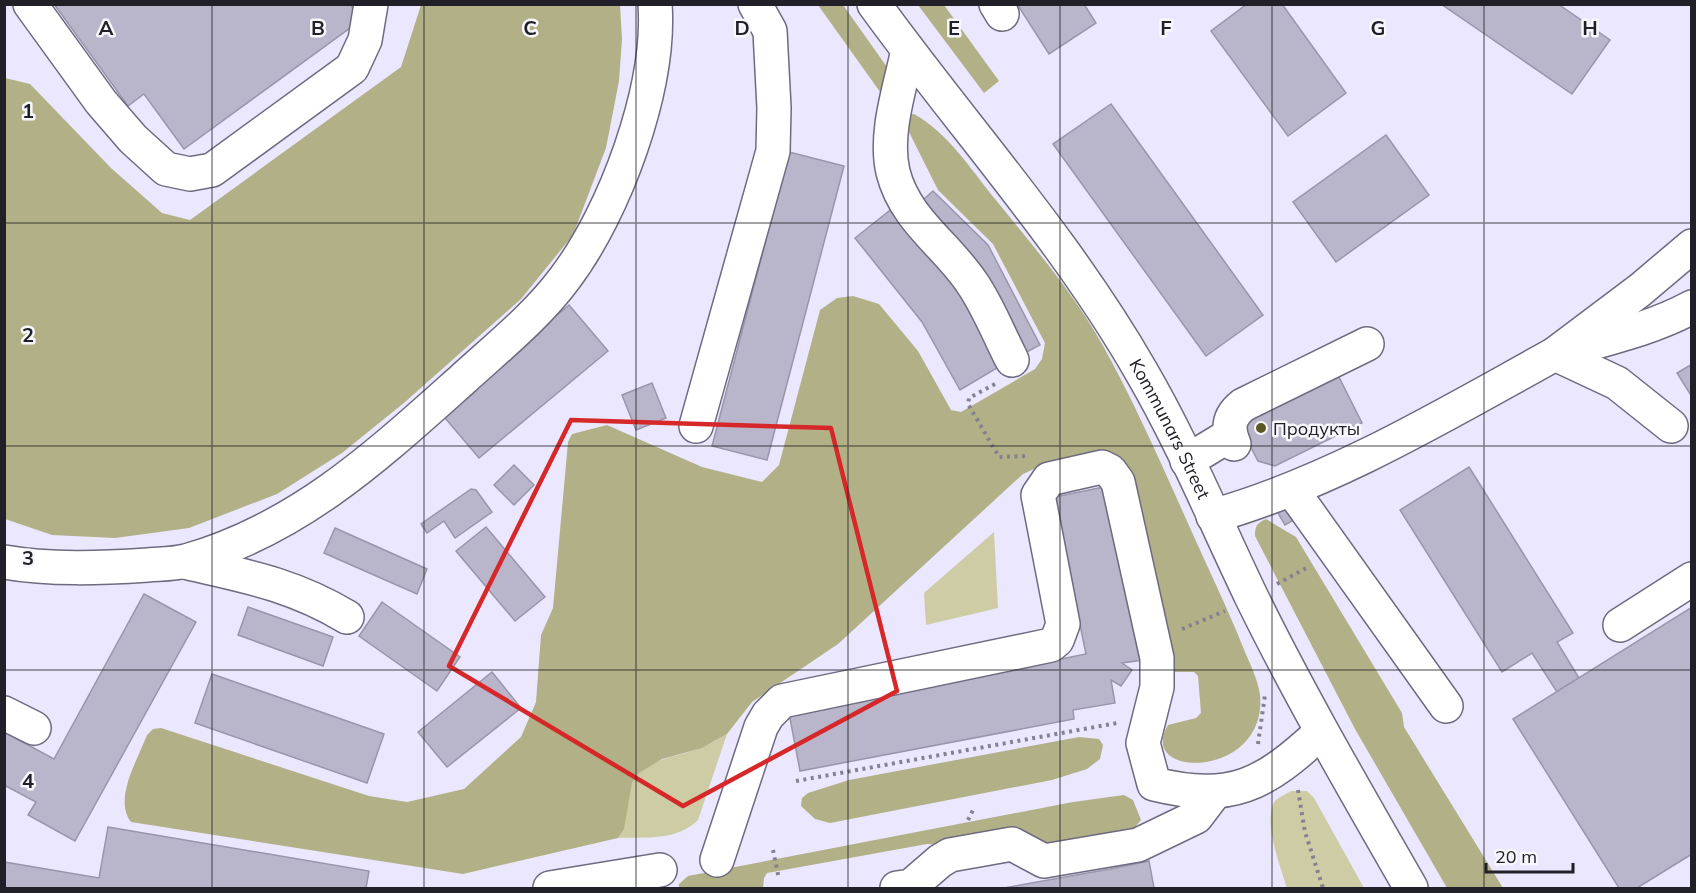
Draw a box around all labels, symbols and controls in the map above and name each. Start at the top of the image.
text: A [99,15,114,40]
text: B [311,15,325,40]
text: C [523,15,537,40]
text: D [734,15,750,40]
text: E [948,15,960,40]
text: F [1160,15,1172,40]
text: G [1371,15,1385,40]
text: H [1582,15,1598,40]
text: 1 [22,98,34,123]
text: 2 [22,322,34,347]
street label: Kommunars Street [1125,354,1216,503]
place label: Продукты [1273,417,1360,440]
marker: Продукты [1254,421,1268,435]
text: 3 [22,545,34,570]
text: 4 [22,768,34,793]
scale bar [1486,836,1573,874]
text: 20 m [1495,845,1537,868]

